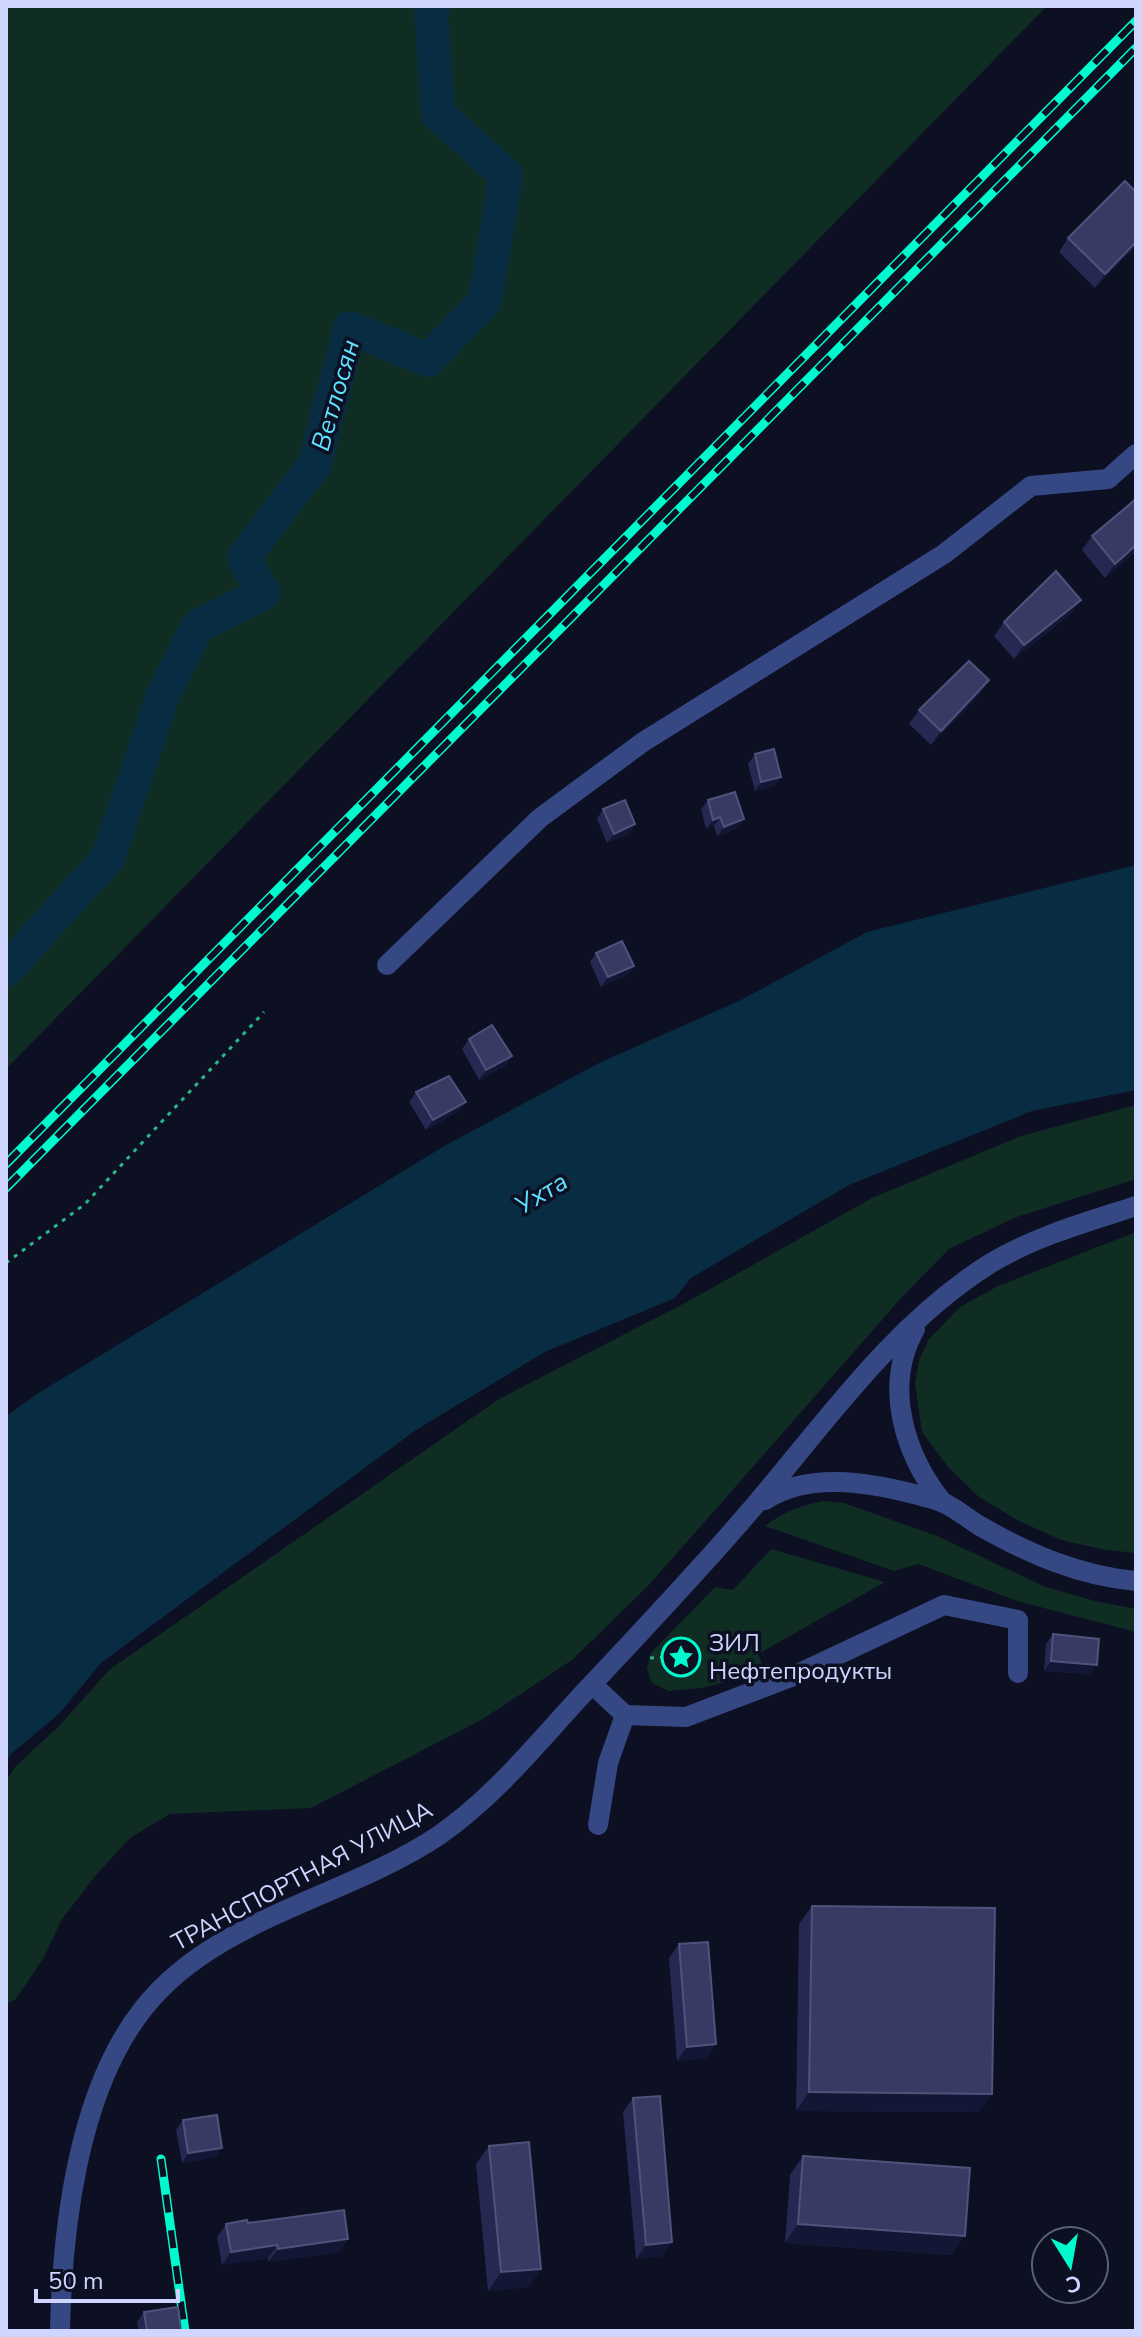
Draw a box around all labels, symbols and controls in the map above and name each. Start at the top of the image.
water label: Ветлосян [303,335,368,455]
water label: Ухта [508,1164,574,1223]
place label: ЗИЛ Нефтепродукты [709,1627,892,1687]
place icon: ЗИЛ Нефтепродукты [660,1636,702,1678]
street label: ТРАНСПОРТНАЯ УЛИЦА [166,1793,438,1958]
north arrow [1030,2225,1110,2305]
scale bar [36,2253,178,2303]
text: 50 m [48,2265,104,2297]
text: С [1063,2267,1084,2300]

